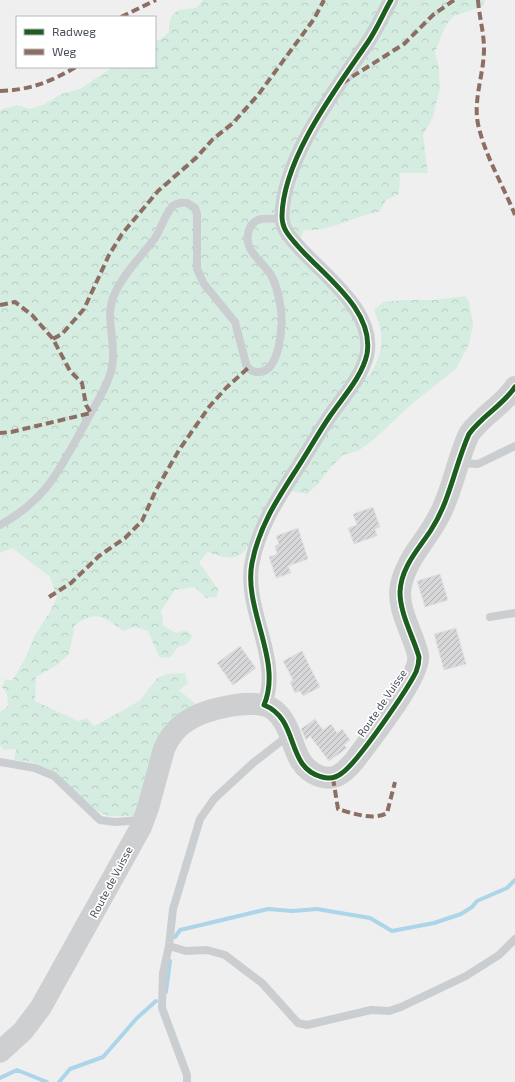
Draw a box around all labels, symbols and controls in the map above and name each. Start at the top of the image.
legend [16,16,156,68]
text: Radweg [52,24,96,38]
text: Weg [52,44,77,58]
street label: Route de Vuisse [354,666,409,739]
street label: Route de Vuisse [86,844,135,920]

